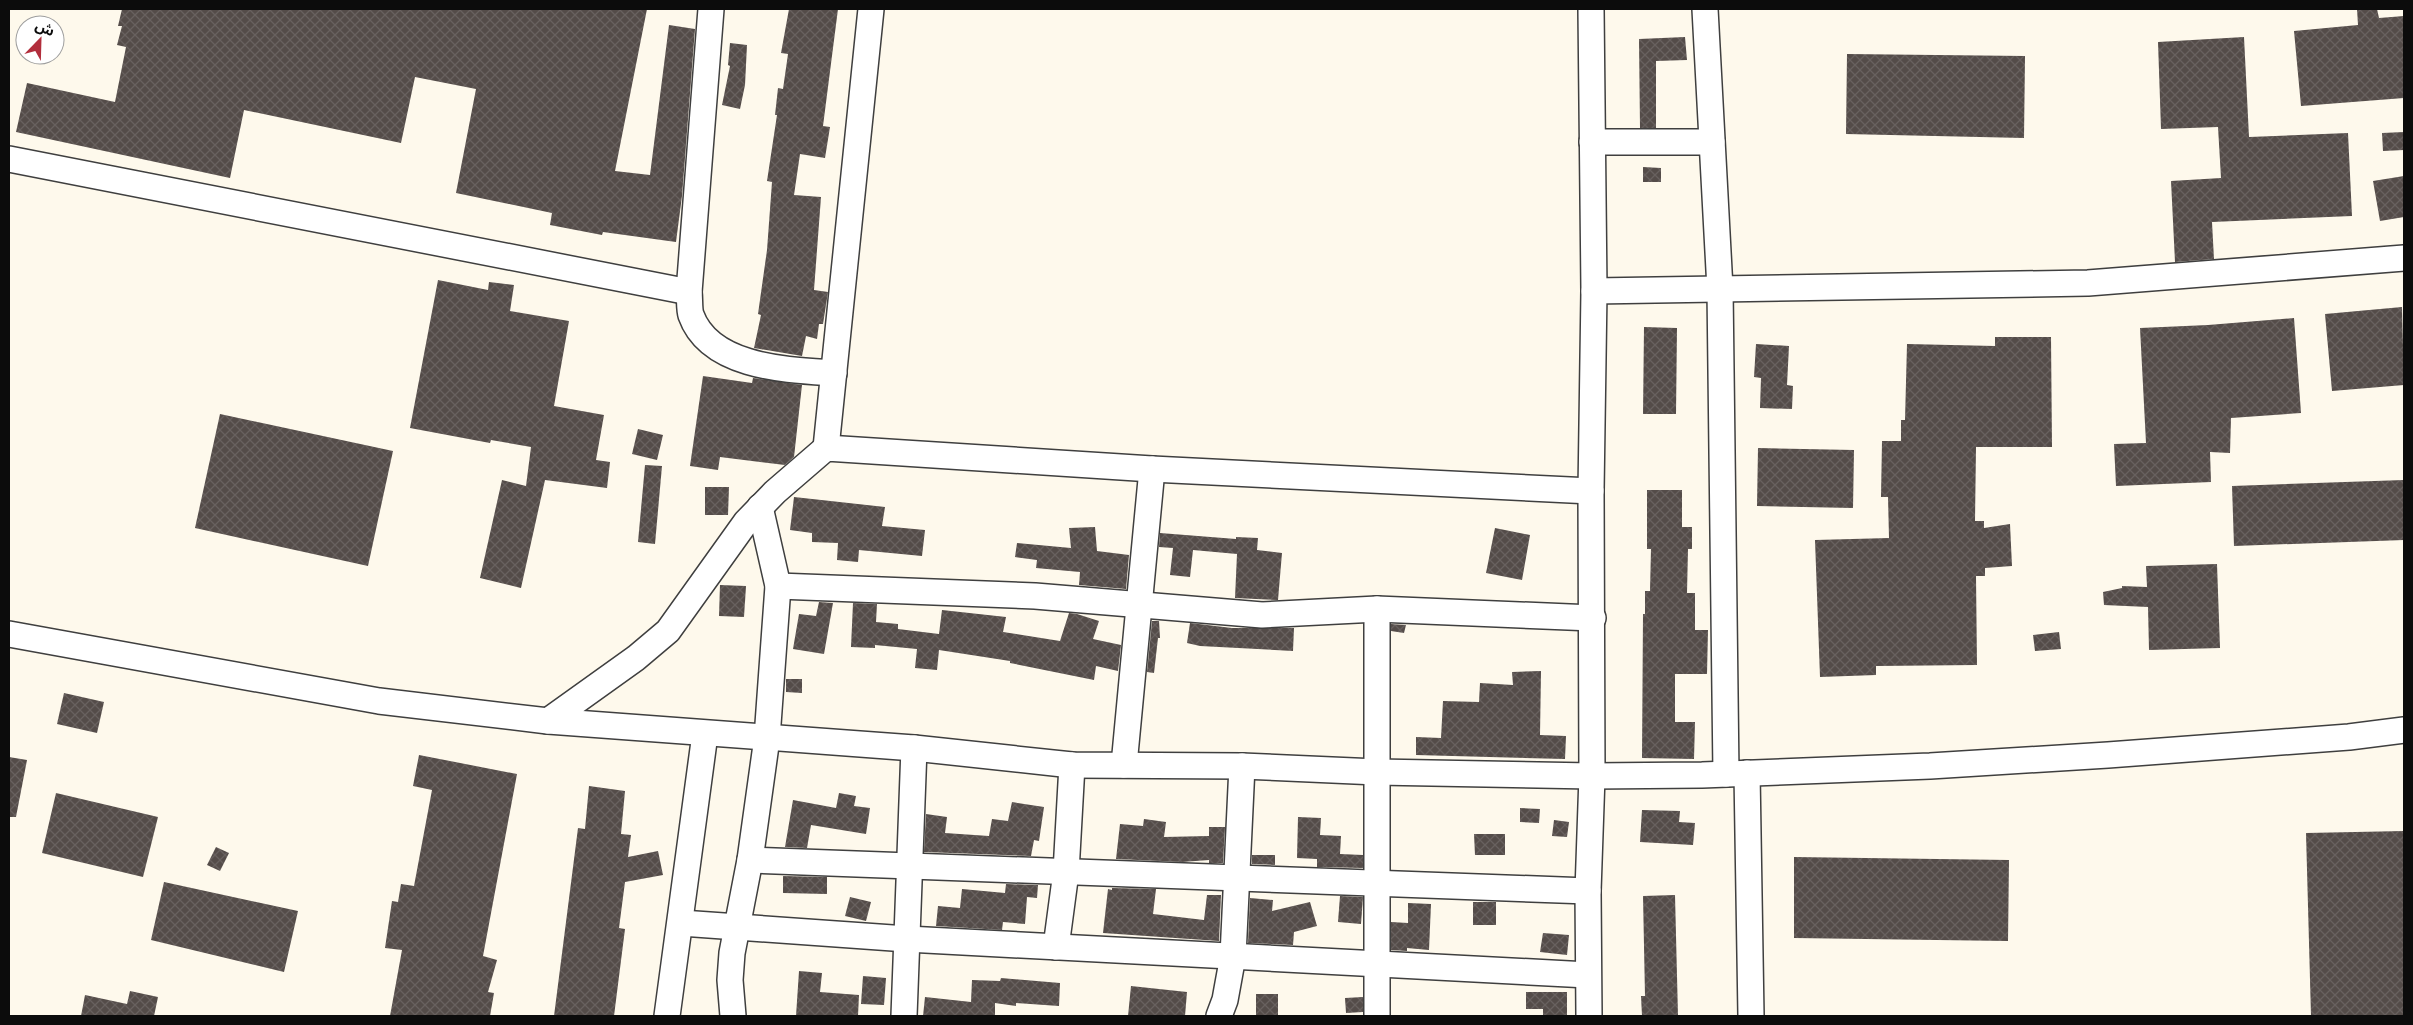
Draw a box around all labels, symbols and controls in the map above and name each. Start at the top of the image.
north arrow [15,15,65,65]
text: ش [33,16,57,40]

